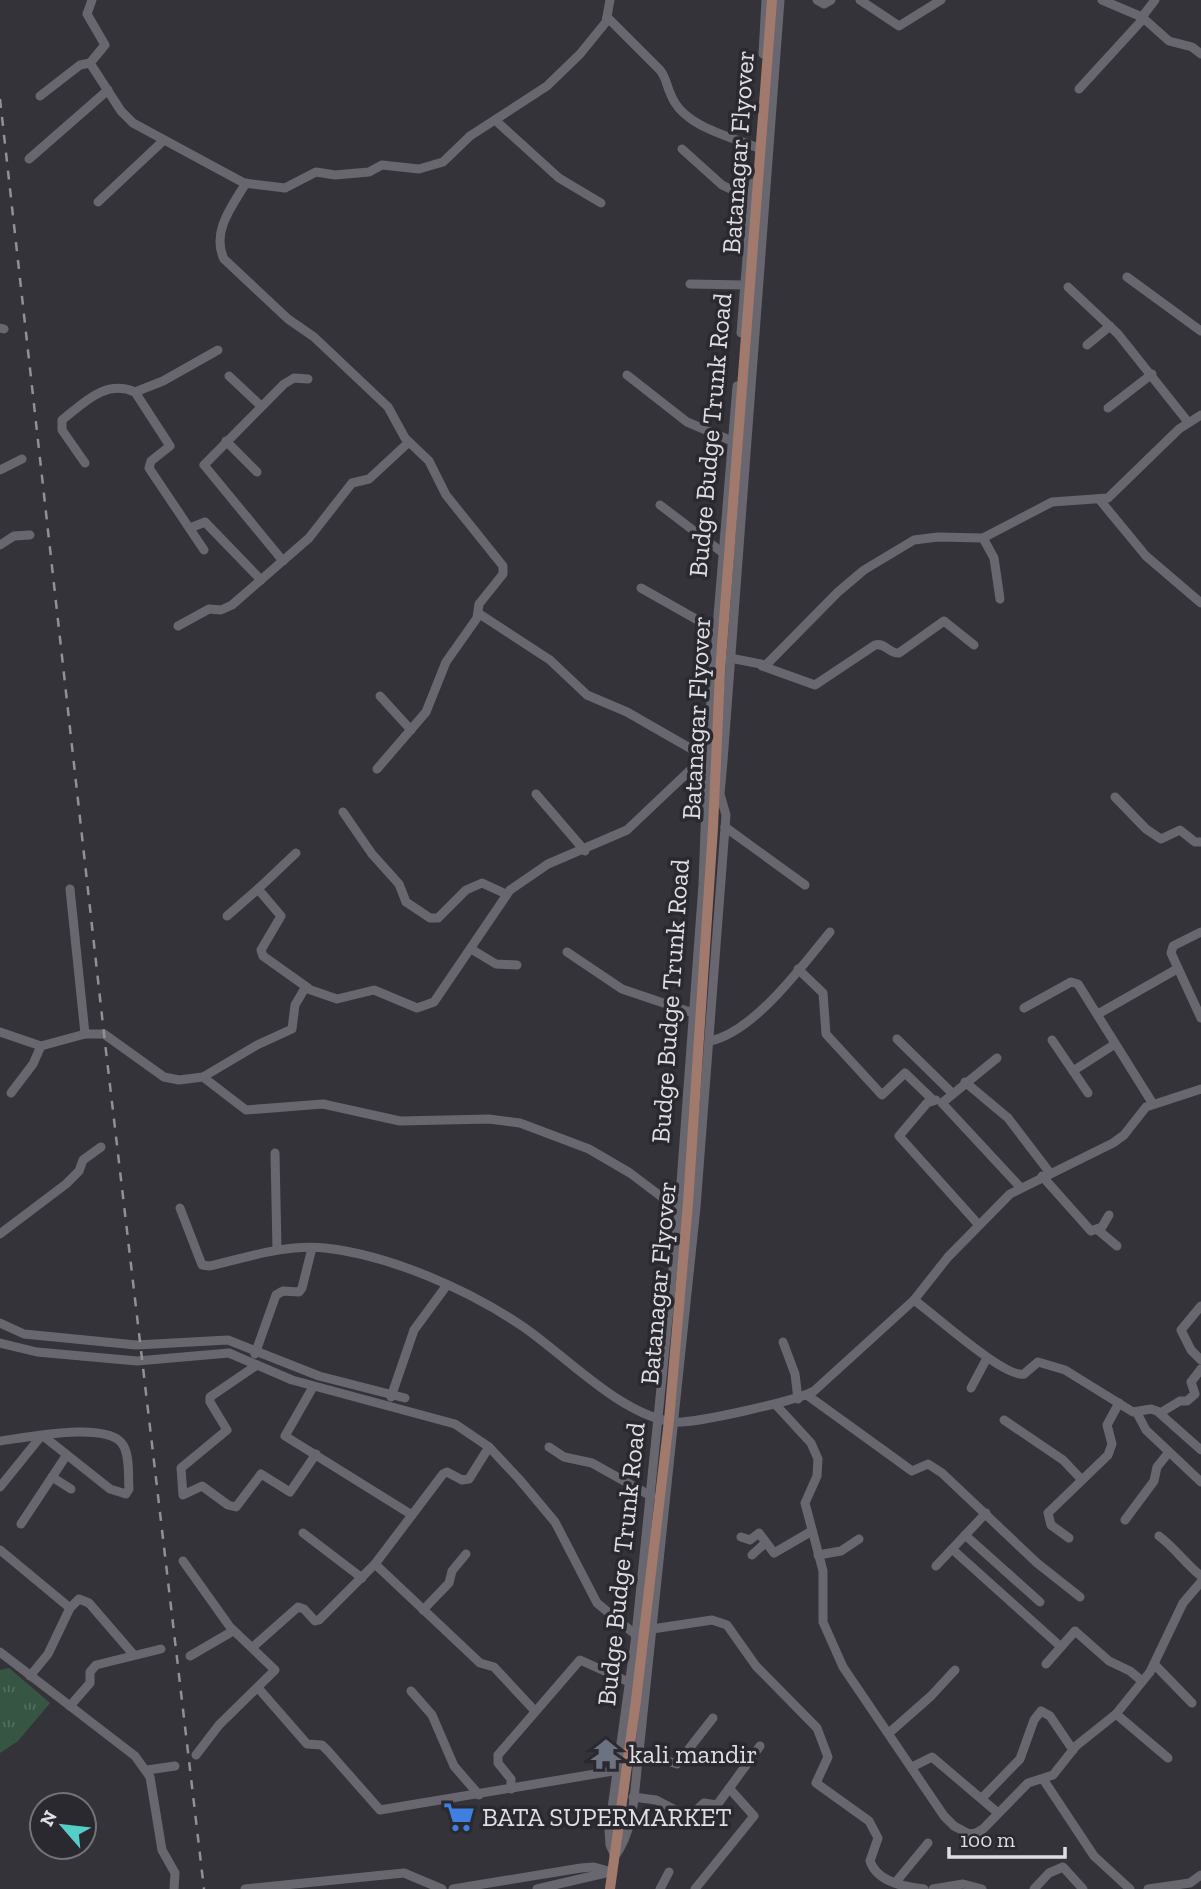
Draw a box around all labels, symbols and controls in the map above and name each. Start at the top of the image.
street label: Batanagar Flyover [715,49,761,255]
street label: Budge Budge Trunk Road [682,292,738,578]
street label: Batanagar Flyover [675,615,717,821]
street label: Budge Budge Trunk Road [644,858,696,1144]
street label: Batanagar Flyover [633,1180,683,1386]
street label: Budge Budge Trunk Road [590,1421,652,1707]
temple icon: kali mandir [589,1737,623,1771]
place label: kali mandir [629,1738,758,1770]
north arrow [28,1791,98,1861]
supermarket icon: BATA SUPERMARKET [442,1800,476,1834]
place label: BATA SUPERMARKET [482,1801,732,1833]
text: N [35,1806,62,1830]
scale bar [949,1815,1064,1859]
text: 100 m [960,1827,1015,1852]

